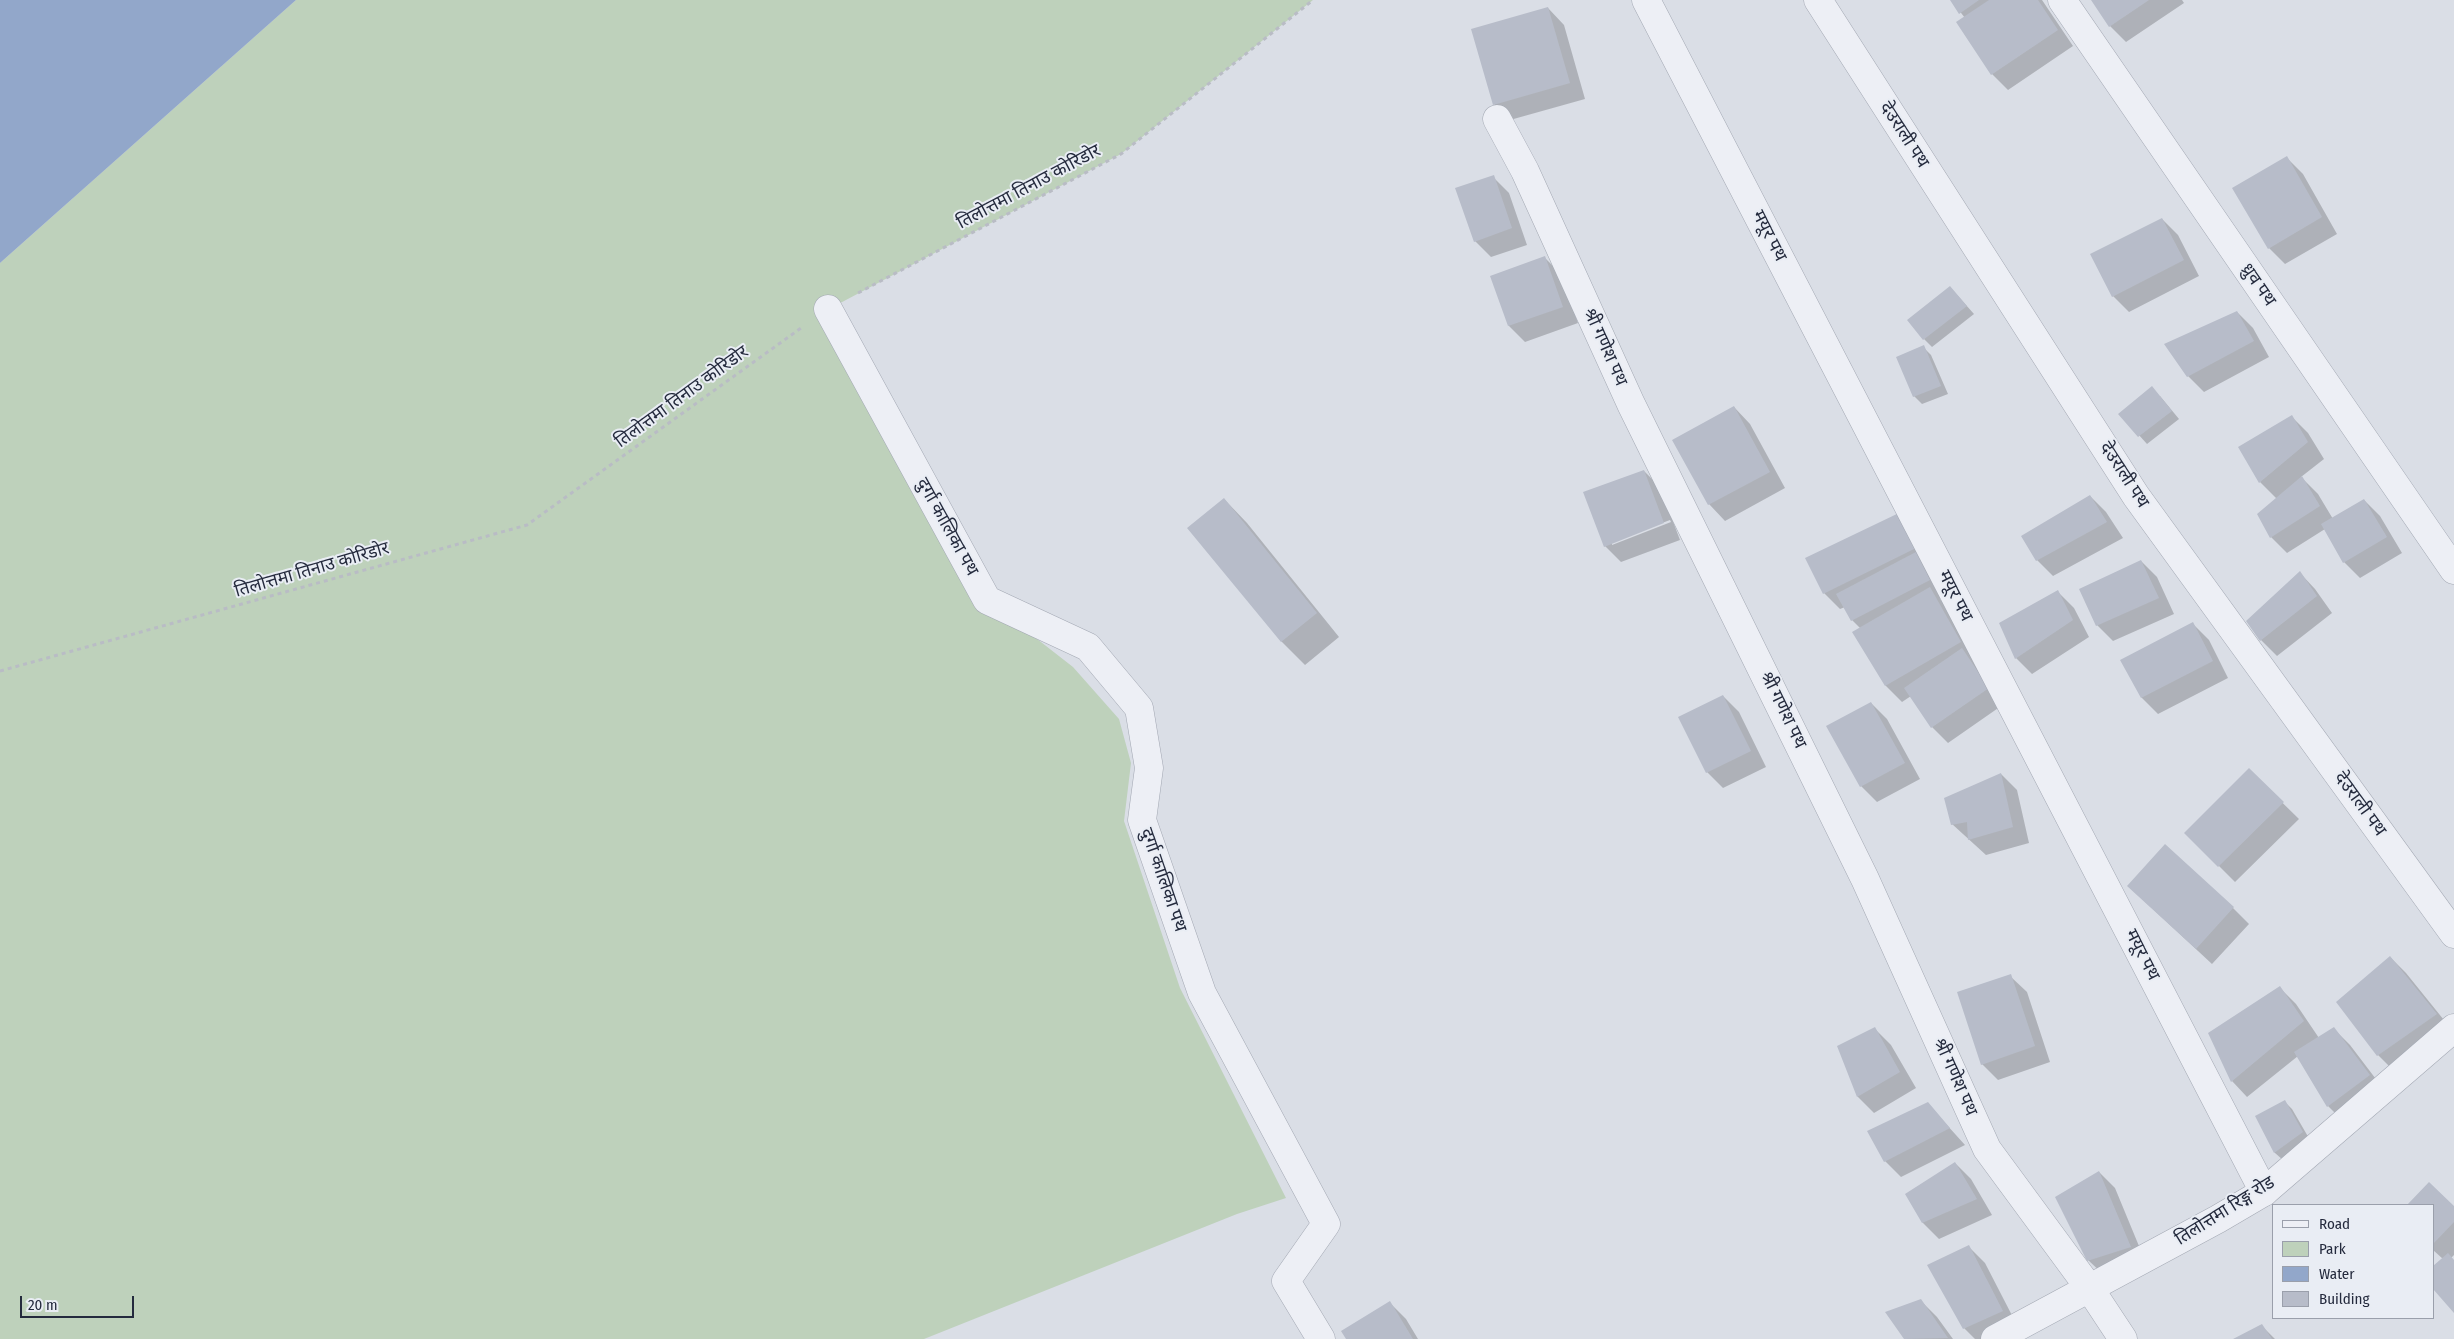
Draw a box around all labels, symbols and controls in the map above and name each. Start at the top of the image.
street label: देउराली पथ [1875,98,1933,172]
street label: तिलोत्तमा तिनाउ कोरिडोर [953,140,1105,234]
street label: मयूर पथ [1747,207,1791,265]
street label: ध्रुव पथ [2236,260,2280,310]
street label: श्री गणेश पथ [1578,305,1632,389]
street label: तिलोत्तमा तिनाउ कोरिडोर [611,341,753,453]
street label: देउराली पथ [2095,438,2153,512]
street label: दुर्गा कालिका पथ [911,474,983,580]
street label: तिलोत्तमा तिनाउ कोरिडोर [232,538,392,602]
street label: मयूर पथ [1933,567,1977,625]
street label: श्री गणेश पथ [1755,668,1811,752]
street label: देउराली पथ [2329,768,2391,840]
street label: दुर्गा कालिका पथ [1135,825,1191,935]
street label: मयूर पथ [2120,926,2164,984]
street label: श्री गणेश पथ [1928,1035,1982,1119]
street label: तिलोत्तमा रिङ्ग रोड [2171,1172,2279,1250]
legend [2272,1204,2434,1319]
text: Road [2319,1215,2350,1233]
text: Park [2319,1240,2346,1258]
text: Water [2319,1265,2354,1283]
scale bar [22,1286,136,1318]
text: Building [2319,1290,2370,1308]
text: 20 m [28,1296,58,1314]

